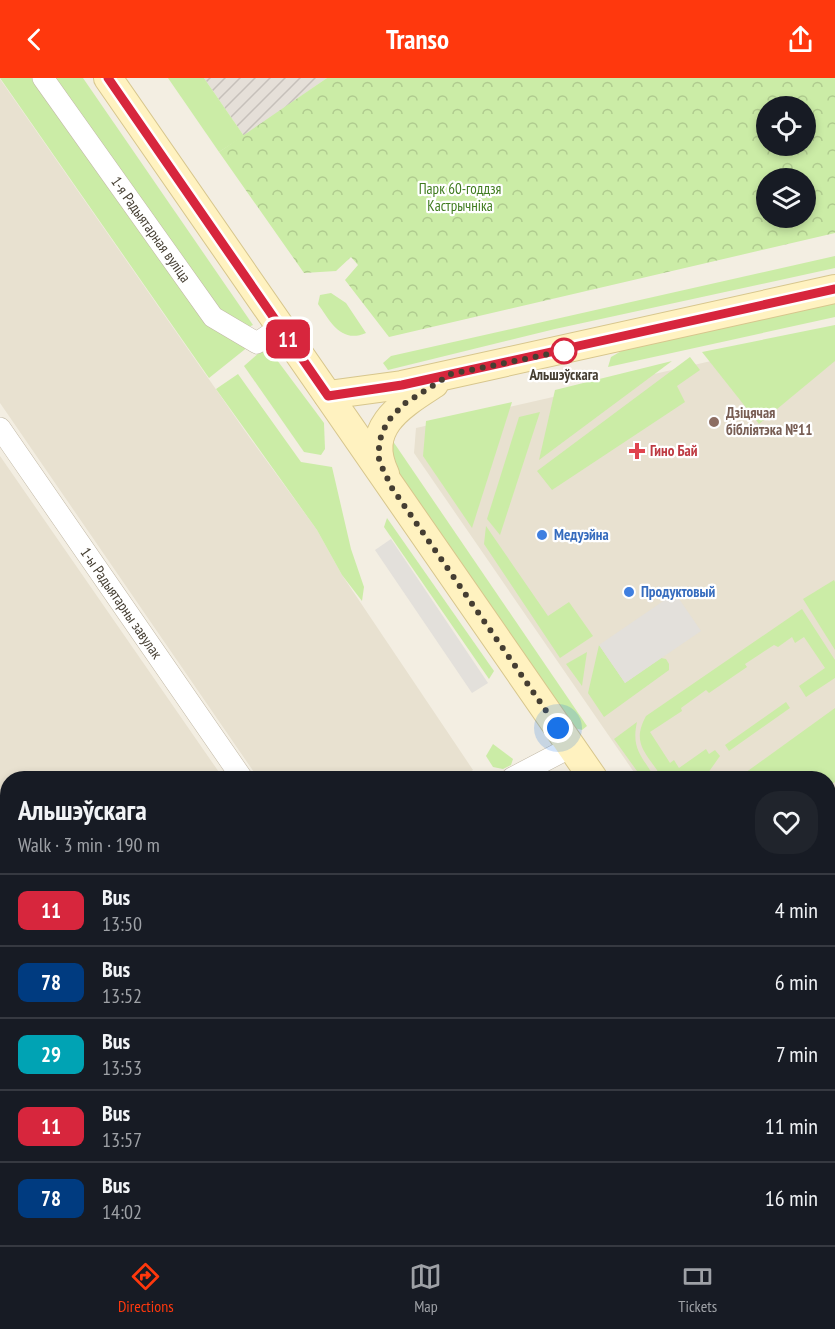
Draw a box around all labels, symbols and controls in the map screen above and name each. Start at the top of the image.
text: Transo [386,22,449,56]
icon: back [18,23,51,56]
icon: share [784,23,817,56]
map controls [756,96,816,228]
button: locate [756,96,816,156]
button: layers [756,168,816,228]
street label: 1-я Радыятарная вуліца [107,173,195,286]
park label: Парк 60-годдзя Кастрычніка [419,179,501,215]
line badge: 11 [261,320,315,358]
text: 11 [278,326,298,353]
marker: Альшэўскага [551,338,577,364]
place label: Альшэўскага [528,365,599,384]
place label: Дзіцячая бібліятэка №11 [726,403,812,439]
marker: Дзіцячая бібліятэка №11 [707,415,721,429]
place label: Гино Бай [650,441,698,460]
marker: Гино Бай [628,442,646,460]
place label: Медуэйна [554,525,609,544]
marker: Медуэйна [535,528,549,542]
street label: 1-ы Радыятарны завулак [76,544,167,662]
place label: Продуктовый [641,582,715,601]
marker: Продуктовый [622,585,636,599]
your location [543,713,573,743]
text: Альшэўскага [18,791,147,828]
button: heart [755,791,818,854]
text: Walk · 3 min · 190 m [18,832,160,858]
text: Bus [102,883,130,911]
text: 4 min [775,896,818,924]
text: 11 [41,897,61,924]
text: 13:50 [102,911,142,937]
text: Bus [102,955,130,983]
text: 6 min [775,968,818,996]
text: 78 [41,969,61,996]
text: 13:52 [102,983,142,1009]
text: Bus [102,1027,130,1055]
text: 7 min [776,1040,818,1068]
text: 29 [41,1041,61,1068]
text: 13:53 [102,1055,142,1081]
text: Bus [102,1099,130,1127]
text: 11 min [765,1112,818,1140]
text: 11 [41,1113,61,1140]
text: 13:57 [102,1127,142,1153]
text: Bus [102,1171,130,1199]
text: 16 min [765,1184,818,1212]
text: 78 [41,1185,61,1212]
text: 14:02 [102,1199,142,1225]
tab: Directions [118,1260,174,1316]
tab: Map [409,1260,442,1316]
tab: Tickets [678,1260,717,1316]

